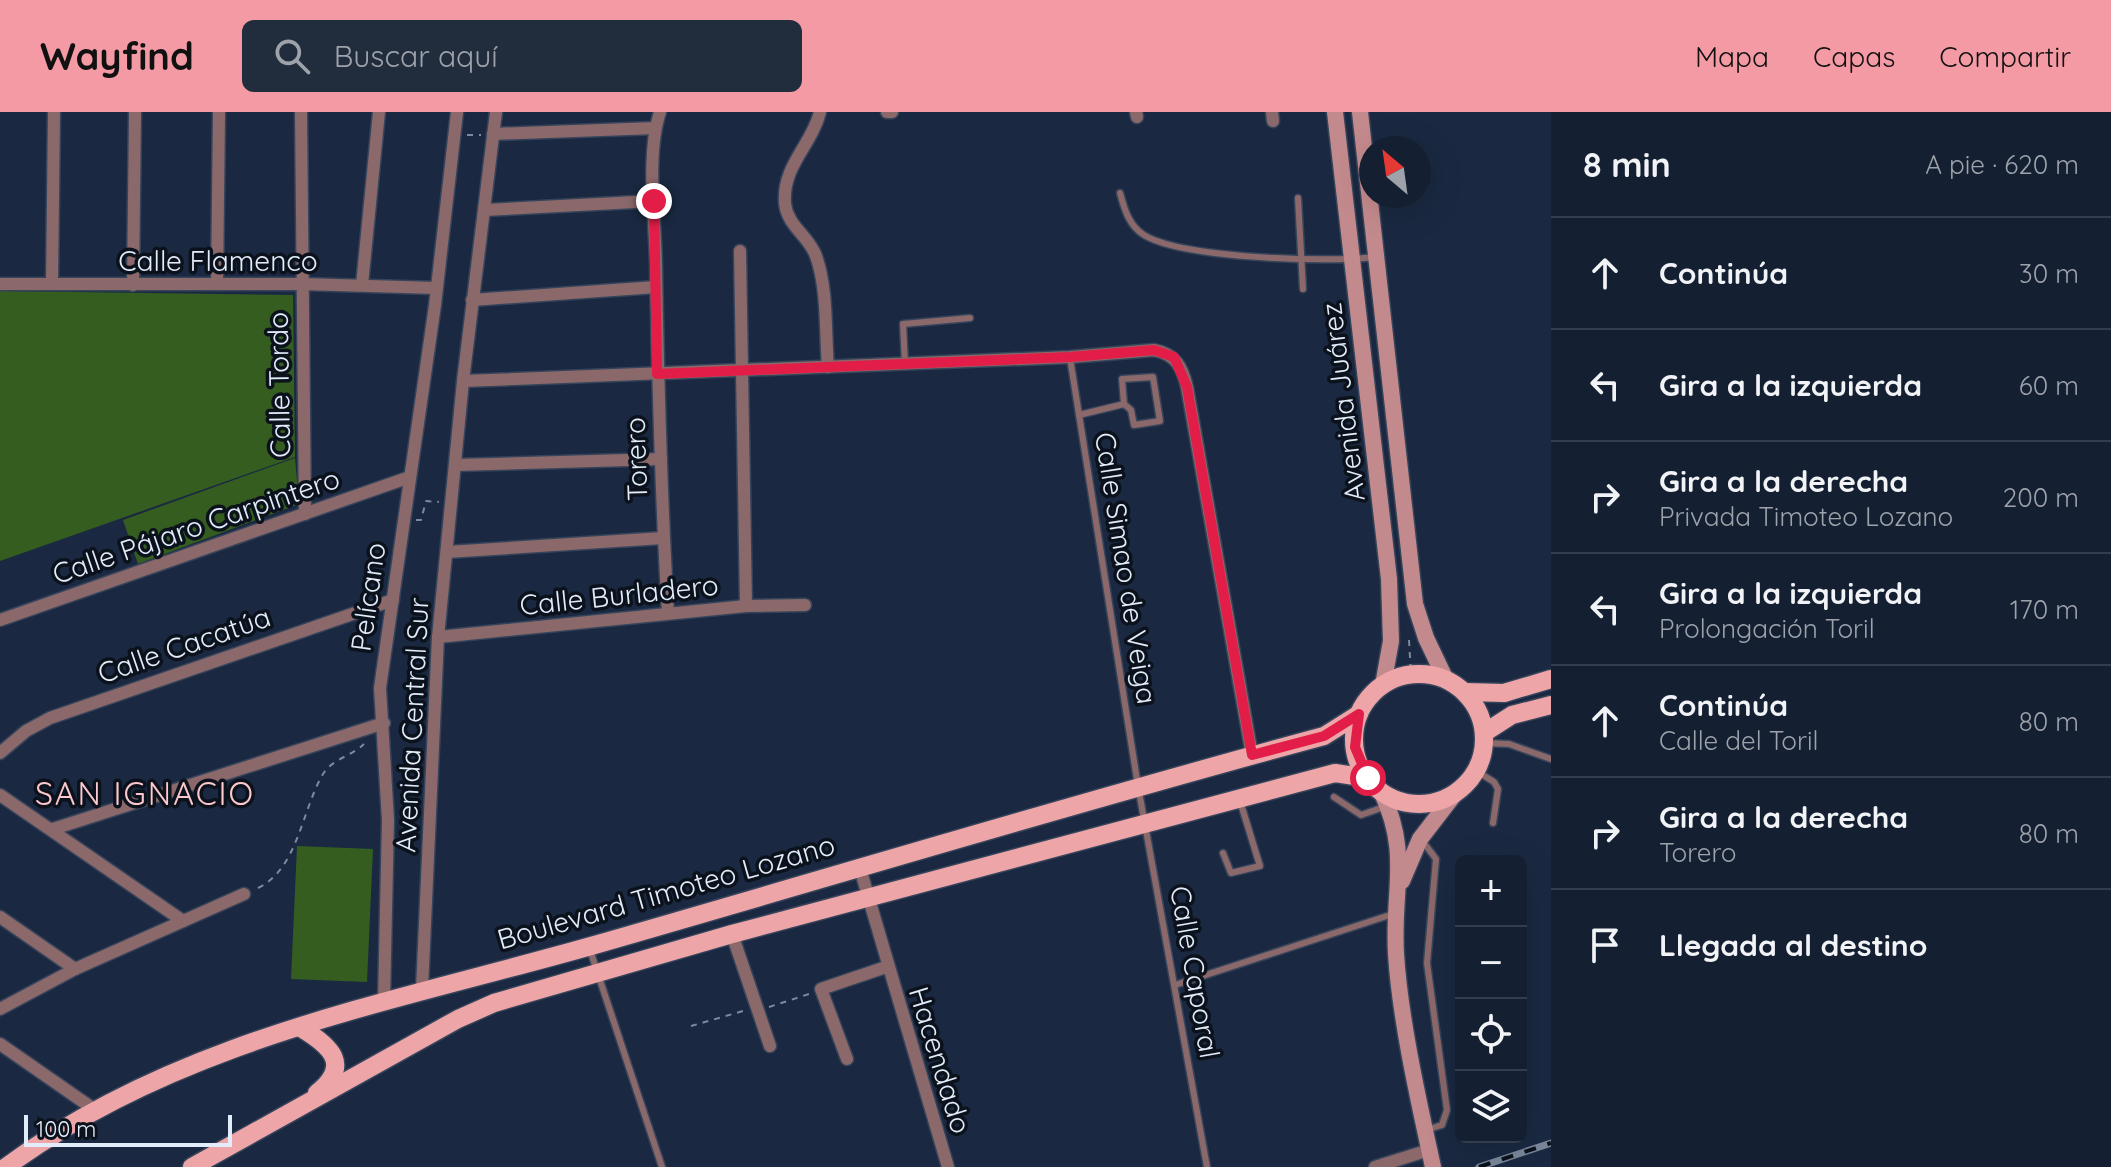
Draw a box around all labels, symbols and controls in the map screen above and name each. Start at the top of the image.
search box [242,20,802,92]
text: Wayfind [40,32,194,80]
icon: search [270,34,314,78]
text: Buscar aquí [334,37,498,75]
text: Mapa [1695,39,1769,74]
text: Capas [1813,39,1895,74]
text: Compartir [1939,39,2071,74]
north arrow [1359,136,1431,208]
text: 8 min [1583,143,1671,186]
text: A pie · 620 m [1925,148,2079,181]
route end [636,183,672,219]
street label: Calle Flamenco [118,243,318,278]
icon: ahead [1583,251,1627,295]
text: Continúa [1659,254,1788,292]
text: 30 m [2019,257,2079,290]
street label: Avenida Juárez [1313,301,1372,503]
street label: Calle Tordo [260,312,297,458]
icon: left [1583,363,1627,407]
text: Gira a la izquierda [1659,366,1922,404]
text: 60 m [2019,369,2079,402]
street label: Torero [617,417,654,501]
street label: Calle Simao de Veiga [1088,430,1165,706]
street label: Calle Pájaro Carpintero [48,460,344,591]
text: Gira a la derecha [1659,462,1908,500]
icon: right [1583,475,1627,519]
text: 200 m [2003,481,2079,514]
text: Privada Timoteo Lozano [1659,500,1953,533]
street label: Pelícano [343,540,392,653]
street label: Calle Burladero [518,567,720,622]
text: Gira a la izquierda [1659,574,1922,612]
icon: left [1583,587,1627,631]
text: 170 m [2010,593,2079,626]
street label: Avenida Central Sur [387,596,436,853]
street label: Calle Cacatúa [93,599,275,690]
text: Prolongación Toril [1659,612,1875,645]
text: Continúa [1659,686,1788,724]
icon: ahead [1583,699,1627,743]
text: 80 m [2019,705,2079,738]
text: Calle del Toril [1659,724,1819,757]
route start [1350,760,1386,796]
district label: SAN IGNACIO [35,773,255,813]
text: Gira a la derecha [1659,798,1908,836]
icon: right [1583,811,1627,855]
text: 80 m [2019,817,2079,850]
street label: Boulevard Timoteo Lozano [493,827,839,957]
text: Torero [1659,836,1737,869]
map controls [1455,855,1527,1143]
button: + [1455,855,1527,927]
street label: Calle Caporal [1163,883,1228,1061]
icon: arrive [1583,923,1627,967]
text: Llegada al destino [1659,926,1927,964]
button: − [1455,927,1527,999]
street label: Hacendado [902,982,979,1137]
button: locate [1455,999,1527,1071]
button: layers [1455,1071,1527,1143]
scale bar [24,1111,232,1147]
text: 100 m [36,1115,96,1143]

